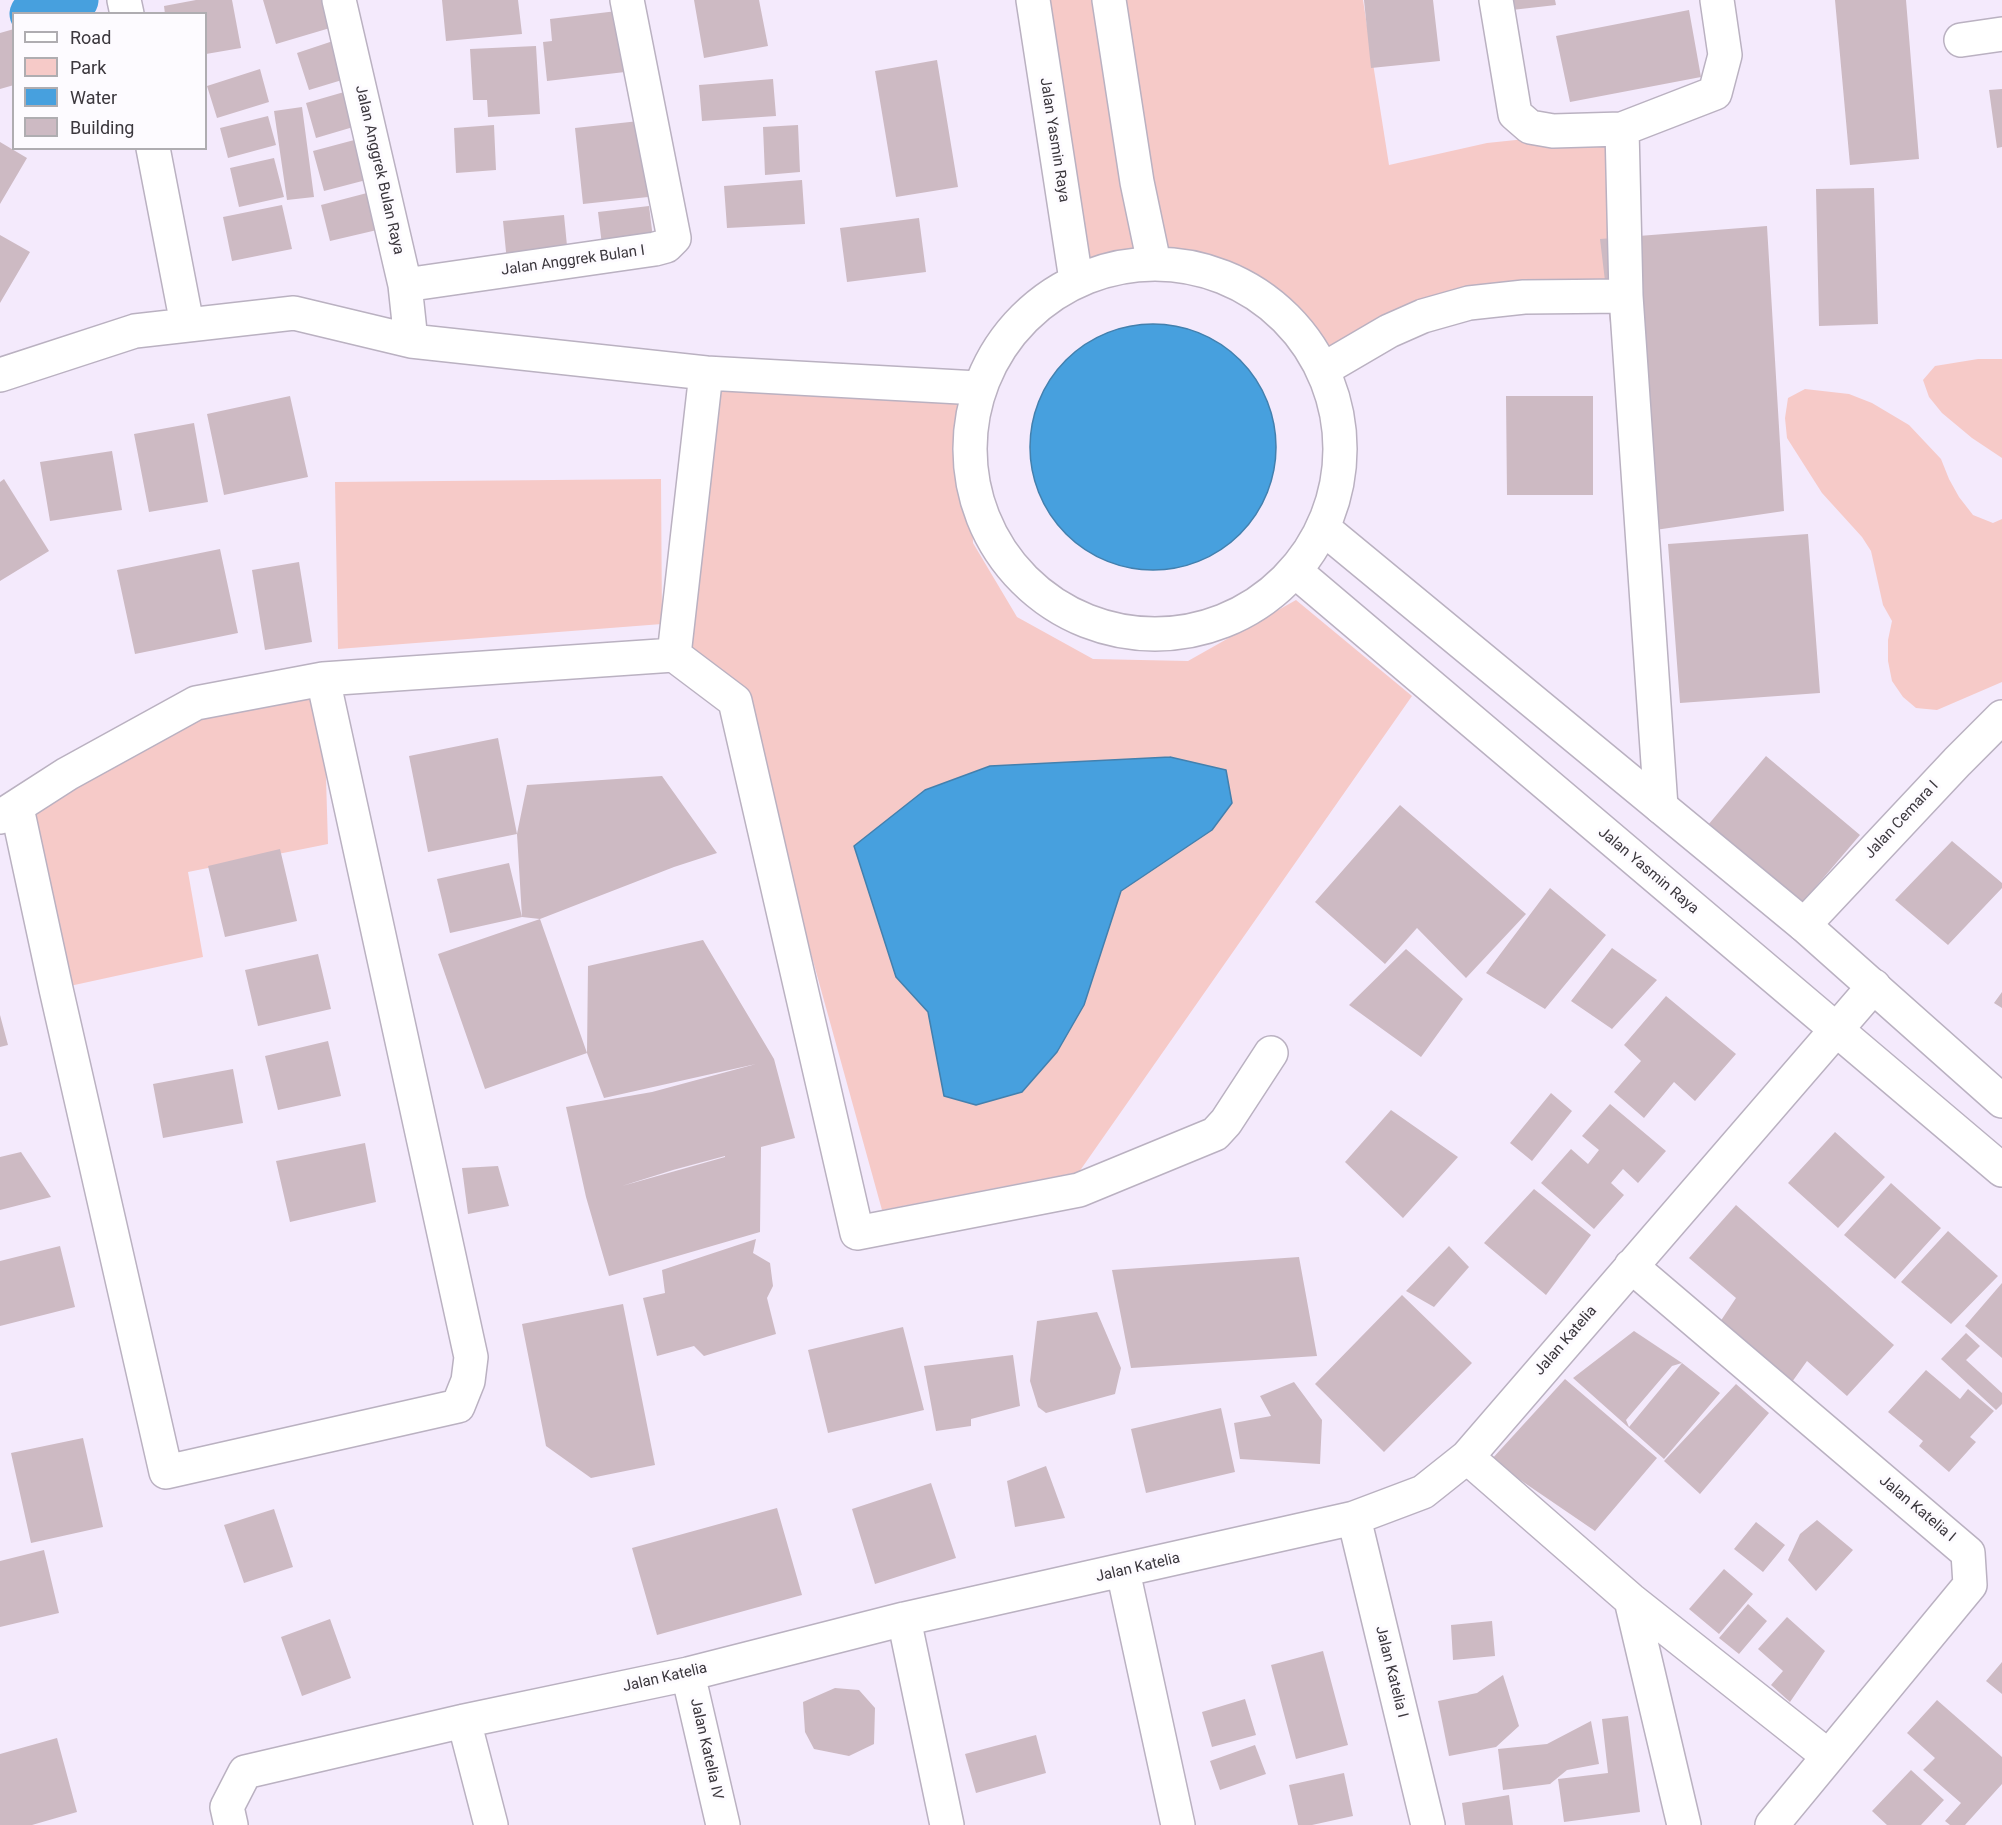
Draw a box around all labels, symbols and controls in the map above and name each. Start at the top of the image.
legend [12,12,207,150]
text: Road [70,27,111,48]
text: Park [70,57,106,78]
street label: Jalan Yasmin Raya [1035,76,1073,204]
street label: Jalan Anggrek Bulan Raya [351,84,407,256]
text: Water [70,87,117,108]
text: Building [70,117,134,138]
street label: Jalan Anggrek Bulan I [500,242,646,280]
street label: Jalan Cemara I [1861,777,1943,863]
street label: Jalan Yasmin Raya [1594,824,1702,918]
street label: Jalan Katelia [1531,1303,1601,1379]
street label: Jalan Katelia I [1875,1472,1959,1546]
street label: Jalan Katelia [1094,1550,1182,1586]
street label: Jalan Katelia I [1371,1624,1411,1720]
street label: Jalan Katelia [621,1660,709,1696]
street label: Jalan Katelia IV [686,1697,726,1801]

